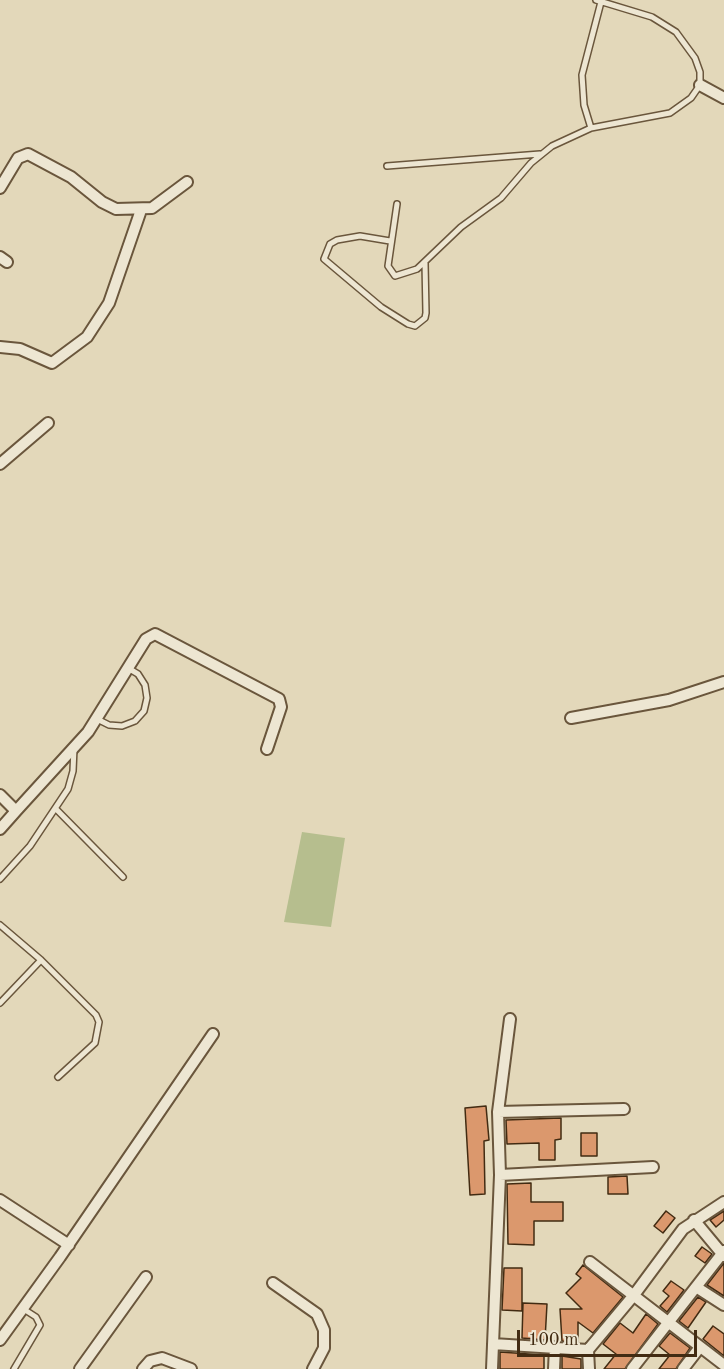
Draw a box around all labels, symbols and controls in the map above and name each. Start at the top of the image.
scale bar [520,1318,700,1356]
text: 100 m [528,1331,579,1349]

